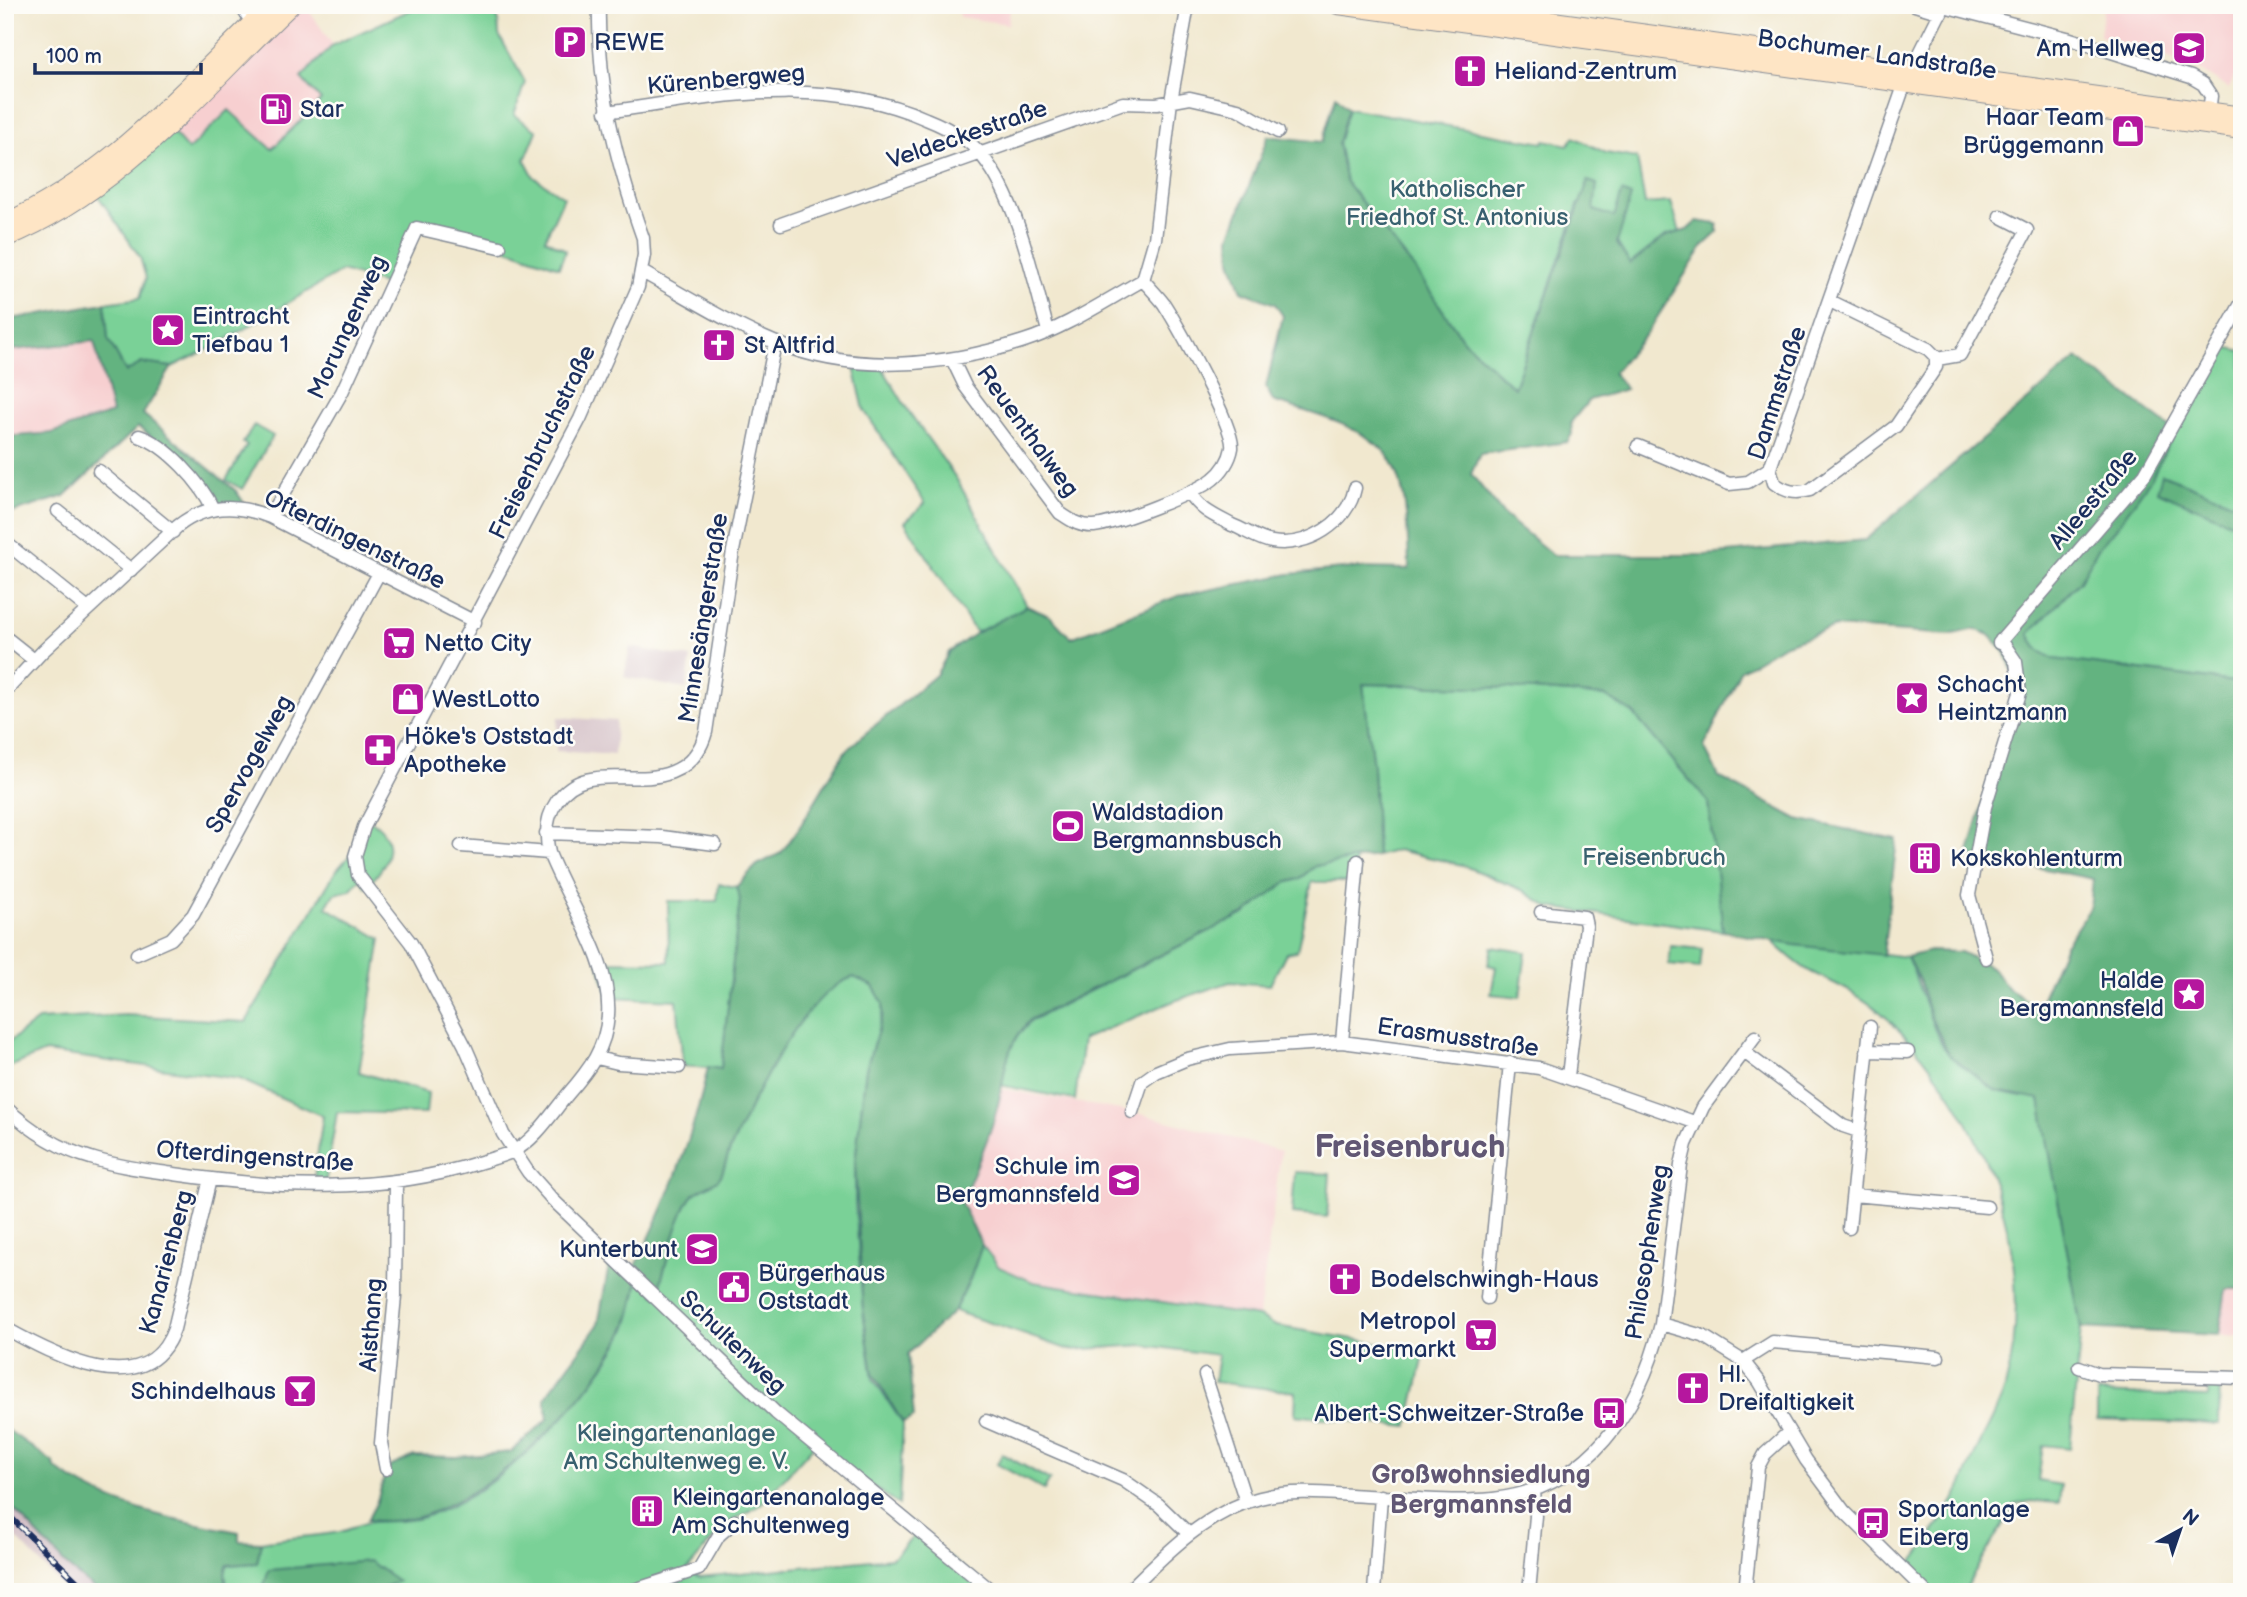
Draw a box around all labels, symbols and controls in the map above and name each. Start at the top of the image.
parking icon: REWE [551,23,589,61]
street label: Bochumer Landstraße [1755,23,1998,86]
place label: REWE [594,28,665,57]
school or university icon: Am Hellweg [2170,29,2208,67]
scale bar [35,32,201,76]
place label: Am Hellweg [2037,34,2164,63]
text: 100 m [46,44,102,69]
church icon: Heliand-Zentrum [1451,52,1489,90]
place label: Heliand-Zentrum [1494,57,1677,86]
street label: Kürenbergweg [646,58,806,101]
fuel station icon: Star [257,90,295,128]
street label: Veldeckestraße [883,94,1051,175]
place label: Star [300,95,344,124]
place label: Haar Team Brüggemann [1963,103,2104,160]
shop icon: Haar Team Brüggemann [2109,112,2147,150]
park label: Katholischer Friedhof St. Antonius [1346,175,1568,232]
street label: Morungenweg [301,251,393,404]
place label: Eintracht Tiefbau 1 [192,302,290,359]
place icon: Eintracht Tiefbau 1 [149,311,187,349]
street label: Dammstraße [1742,323,1813,464]
church icon: St Altfrid [700,326,738,364]
place label: St Altfrid [744,331,835,360]
street label: Freisenbruchstraße [483,340,602,544]
street label: Reuenthalweg [970,360,1085,503]
street label: Alleestraße [2043,443,2144,555]
street label: Ofterdingenstraße [259,483,450,596]
street label: Minnesängerstraße [673,511,734,725]
supermarket icon: Netto City [380,624,418,662]
place label: Netto City [424,629,531,658]
place label: Schacht Heintzmann [1937,670,2067,727]
place icon: Schacht Heintzmann [1893,679,1931,717]
shop icon: WestLotto [389,680,427,718]
place label: WestLotto [432,685,540,714]
street label: Spervogelweg [199,690,299,839]
place label: Höke's Oststadt Apotheke [404,722,574,779]
pharmacy icon: Höke's Oststadt Apotheke [361,731,399,769]
place label: Waldstadion Bergmannsbusch [1092,798,1282,855]
sports icon: Waldstadion Bergmannsbusch [1049,807,1087,845]
building icon: Kokskohlenturm [1906,839,1944,877]
park label: Freisenbruch [1582,843,1726,872]
place label: Kokskohlenturm [1950,844,2123,873]
place label: Halde Bergmannsfeld [1999,966,2164,1023]
place icon: Halde Bergmannsfeld [2170,975,2208,1013]
street label: Erasmusstraße [1375,1012,1541,1063]
district label: Freisenbruch [1314,1128,1506,1167]
street label: Ofterdingenstraße [155,1135,355,1178]
place label: Schule im Bergmannsfeld [935,1152,1100,1209]
school or university icon: Schule im Bergmannsfeld [1105,1161,1143,1199]
street label: Philosophenweg [1619,1162,1676,1342]
street label: Kanarienberg [133,1187,200,1337]
school or university icon: Kunterbunt [683,1230,721,1268]
place label: Kunterbunt [559,1235,679,1264]
place label: Bürgerhaus Oststadt [758,1259,885,1316]
church icon: Bodelschwingh-Haus [1326,1260,1364,1298]
place label: Bodelschwingh-Haus [1370,1265,1599,1294]
public building icon: Bürgerhaus Oststadt [715,1268,753,1306]
street label: Aisthang [354,1277,389,1373]
street label: Schultenweg [673,1284,792,1401]
place label: Metropol Supermarkt [1329,1307,1457,1364]
supermarket icon: Metropol Supermarkt [1462,1316,1500,1354]
place label: Hl. Dreifaltigkeit [1718,1360,1855,1417]
church icon: Hl. Dreifaltigkeit [1674,1369,1712,1407]
bar icon: Schindelhaus [281,1372,319,1410]
place label: Schindelhaus [131,1377,276,1406]
bus stop icon: Albert-Schweitzer-Straße [1590,1394,1628,1432]
place label: Albert-Schweitzer-Straße [1314,1399,1584,1428]
park label: Kleingartenanlage Am Schultenweg e. V. [564,1419,789,1476]
district label: Großwohnsiedlung Bergmannsfeld [1371,1460,1591,1521]
place label: Kleingartenanalage Am Schultenweg [672,1483,884,1540]
building icon: Kleingartenanalage Am Schultenweg [628,1492,666,1530]
place label: Sportanlage Eiberg [1898,1495,2030,1552]
north arrow [2146,1496,2216,1566]
bus stop icon: Sportanlage Eiberg [1854,1504,1892,1542]
text: N [2177,1505,2203,1532]

